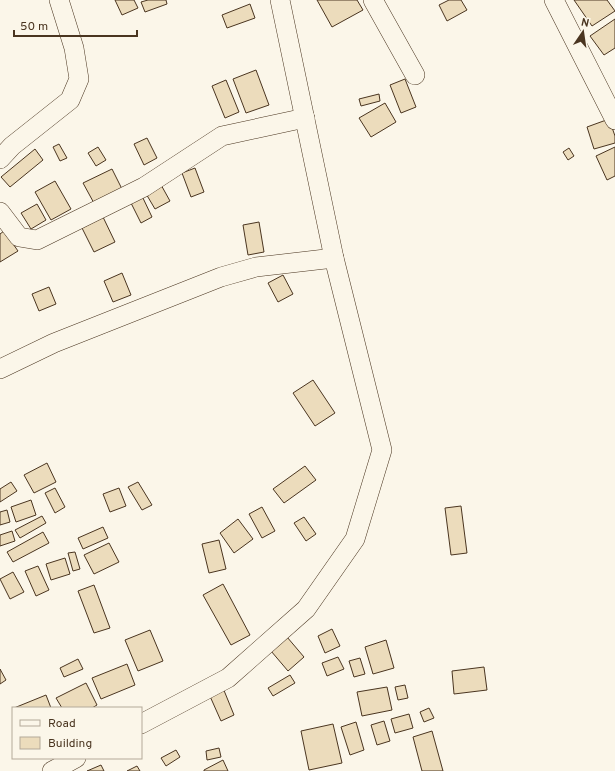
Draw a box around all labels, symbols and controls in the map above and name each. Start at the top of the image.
scale bar [14,12,137,38]
north arrow [563,12,603,52]
text: N [580,16,590,31]
text: 50 m [20,19,48,35]
legend [12,707,142,759]
text: Road [48,716,76,732]
text: Building [48,736,92,752]

